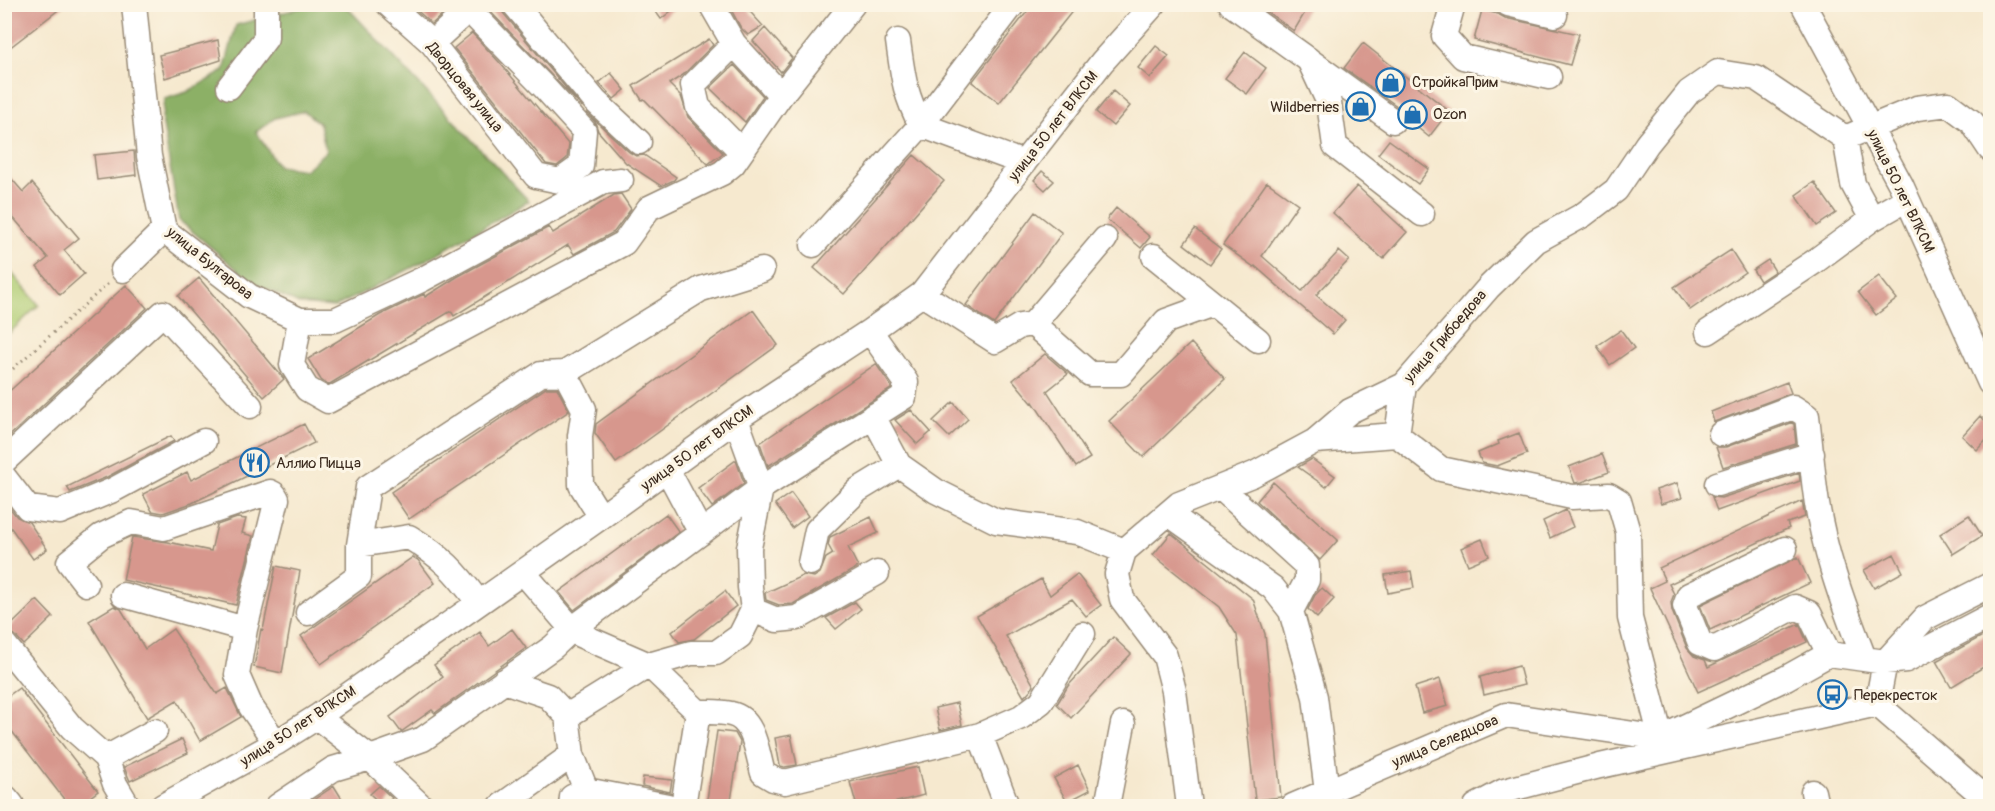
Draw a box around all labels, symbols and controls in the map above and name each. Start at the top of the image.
street label: Дворцовая улица [422,37,507,136]
shop icon: СтройкаПрим [1375,66,1407,98]
street label: улица 50 лет ВЛКСМ [1004,67,1102,186]
place label: СтройкаПрим [1412,73,1499,92]
shop icon: Wildberries [1344,91,1376,123]
place label: Wildberries [1270,98,1339,117]
shop icon: Ozon [1396,98,1428,130]
place label: Ozon [1433,105,1467,124]
street label: улица 50 лет ВЛКСМ [1862,126,1939,256]
street label: улица Булгарова [162,222,257,304]
street label: улица Грибоедова [1399,286,1491,387]
street label: улица 50 лет ВЛКСМ [637,401,757,496]
restaurant icon: Аллио Пицца [239,447,271,479]
place label: Аллио Пицца [276,454,361,473]
bus stop icon: Перекресток [1817,679,1849,711]
street label: улица 50 лет ВЛКСМ [236,682,360,772]
place label: Перекресток [1854,686,1938,705]
street label: улица Селедцова [1388,711,1501,773]

